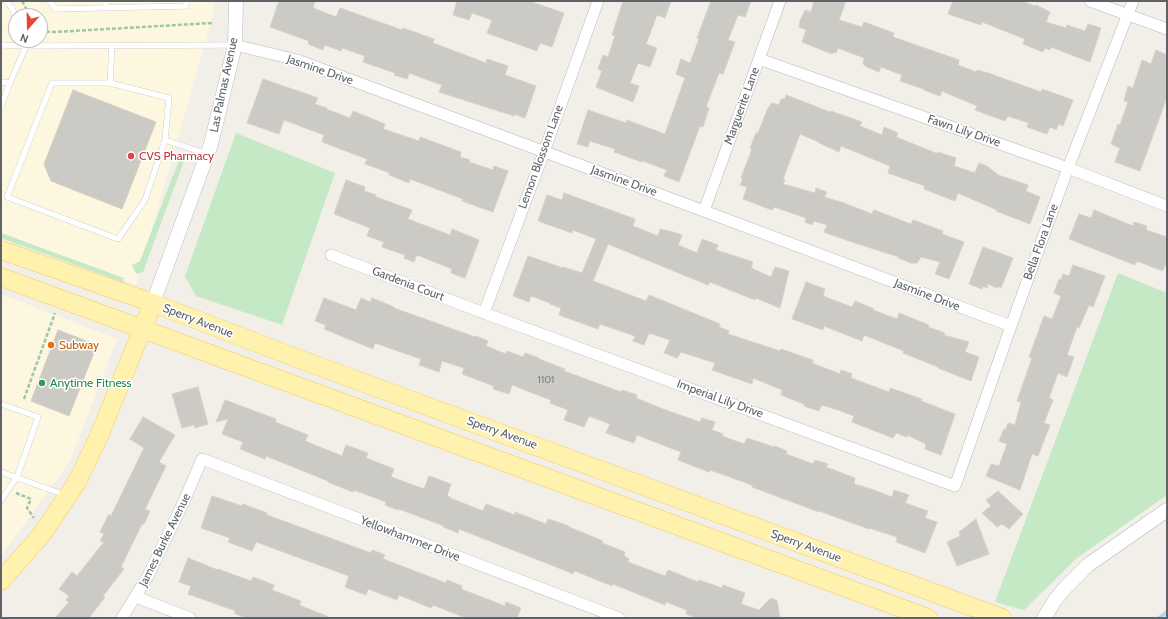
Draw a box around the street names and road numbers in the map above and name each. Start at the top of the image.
street label: Las Palmas Avenue [207,36,241,134]
street label: Jasmine Drive [285,52,355,88]
street label: Marguerite Lane [721,65,763,147]
street label: Lemon Blossom Lane [516,103,566,211]
street label: Fawn Lily Drive [926,112,1002,150]
street label: Jasmine Drive [589,162,659,200]
street label: Bella Flora Lane [1021,202,1061,282]
street label: Gardenia Court [370,264,446,304]
street label: Jasmine Drive [892,276,962,314]
street label: Sperry Avenue [161,301,235,341]
street label: Imperial Lily Drive [675,377,765,421]
street label: Sperry Avenue [465,414,539,452]
street label: James Burke Avenue [136,491,194,589]
street label: Yellowhammer Drive [358,513,462,565]
street label: Sperry Avenue [769,527,843,565]

